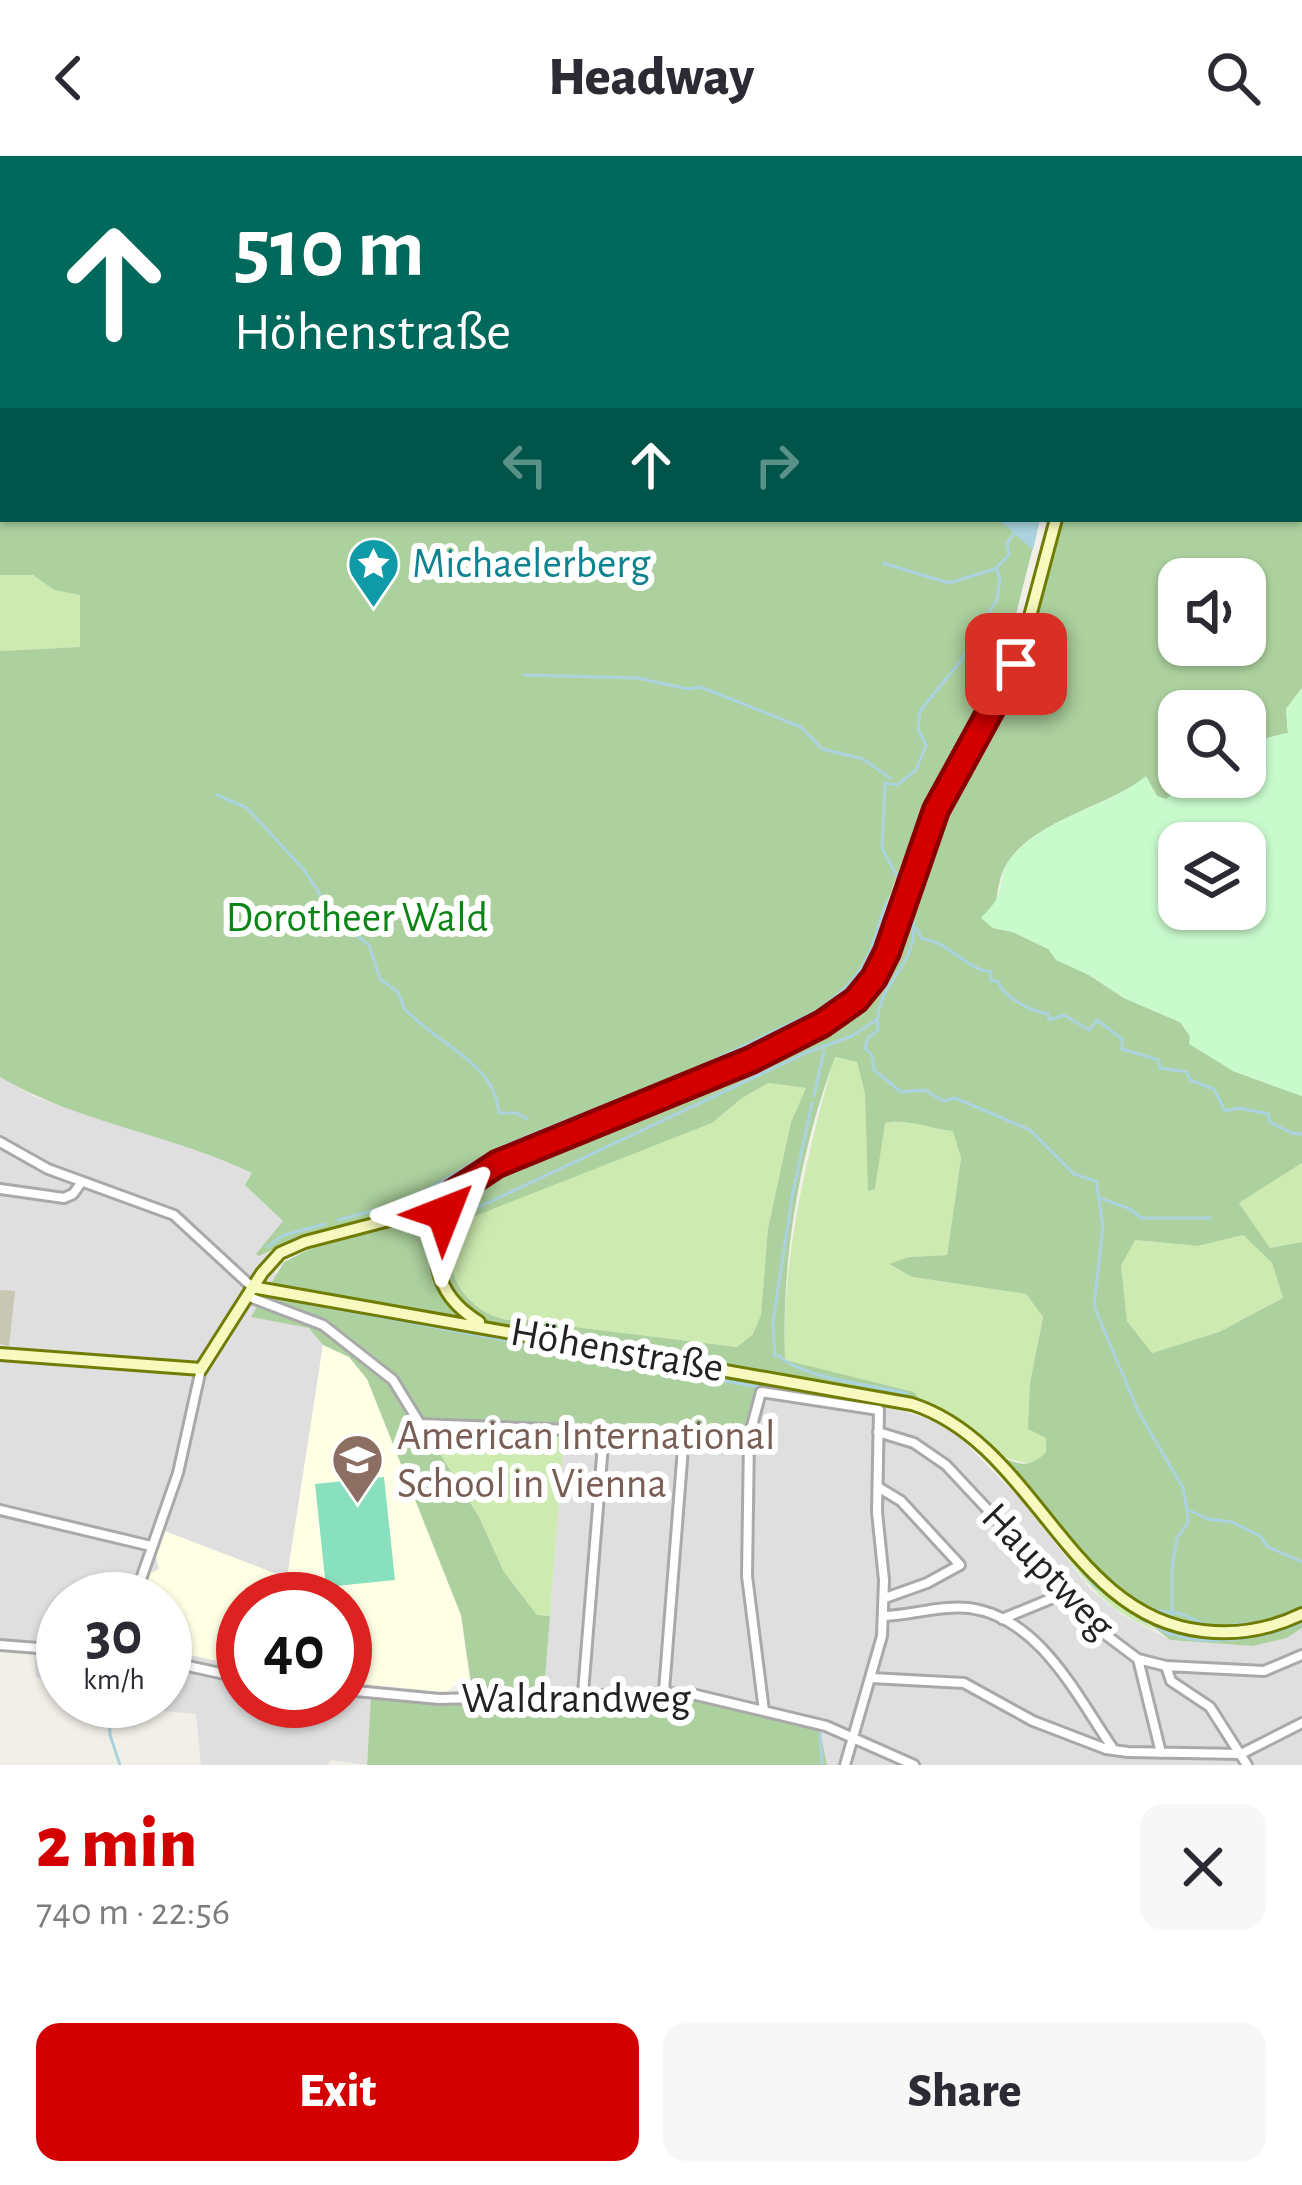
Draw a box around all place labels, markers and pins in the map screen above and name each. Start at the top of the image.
place icon: Michaelerberg [345,536,401,610]
place label: Michaelerberg [412,543,651,585]
pin [965,613,1067,715]
place label: American International School in Vienna [397,1415,775,1505]
school or university icon: American International School in Vienna [330,1432,386,1506]

